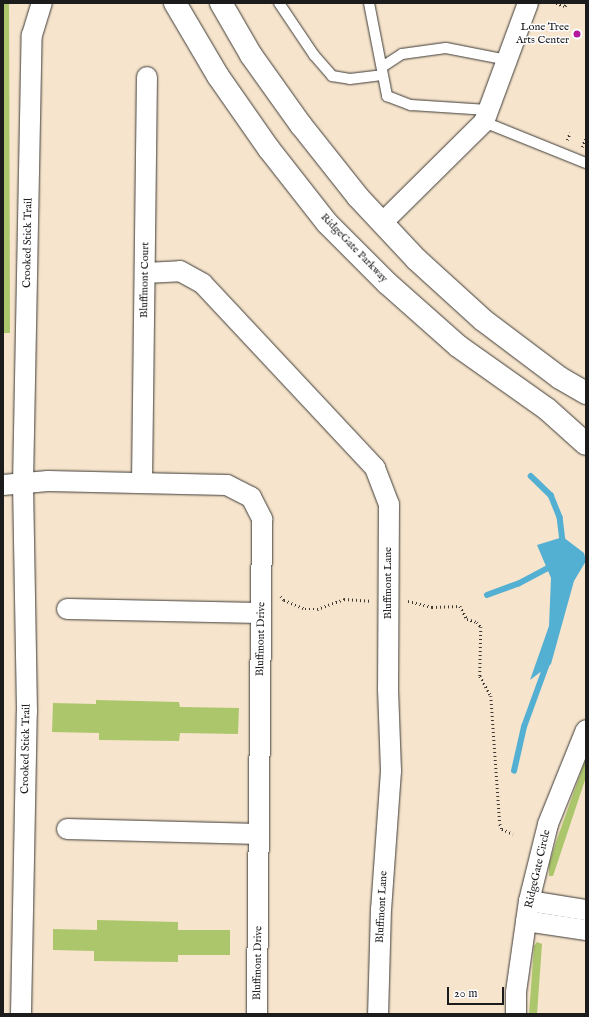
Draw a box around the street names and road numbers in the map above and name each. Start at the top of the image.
street label: Crooked Stick Trail [21,198,35,288]
street label: RidgeGate Parkway [318,211,390,285]
street label: Bluffmont Court [138,242,152,318]
street label: Bluffmont Lane [381,547,395,619]
street label: Bluffmont Drive [254,602,268,676]
street label: Crooked Stick Trail [19,704,33,794]
street label: RidgeGate Circle [523,828,553,910]
street label: Bluffmont Lane [374,871,390,943]
street label: Bluffmont Drive [251,926,265,1000]

